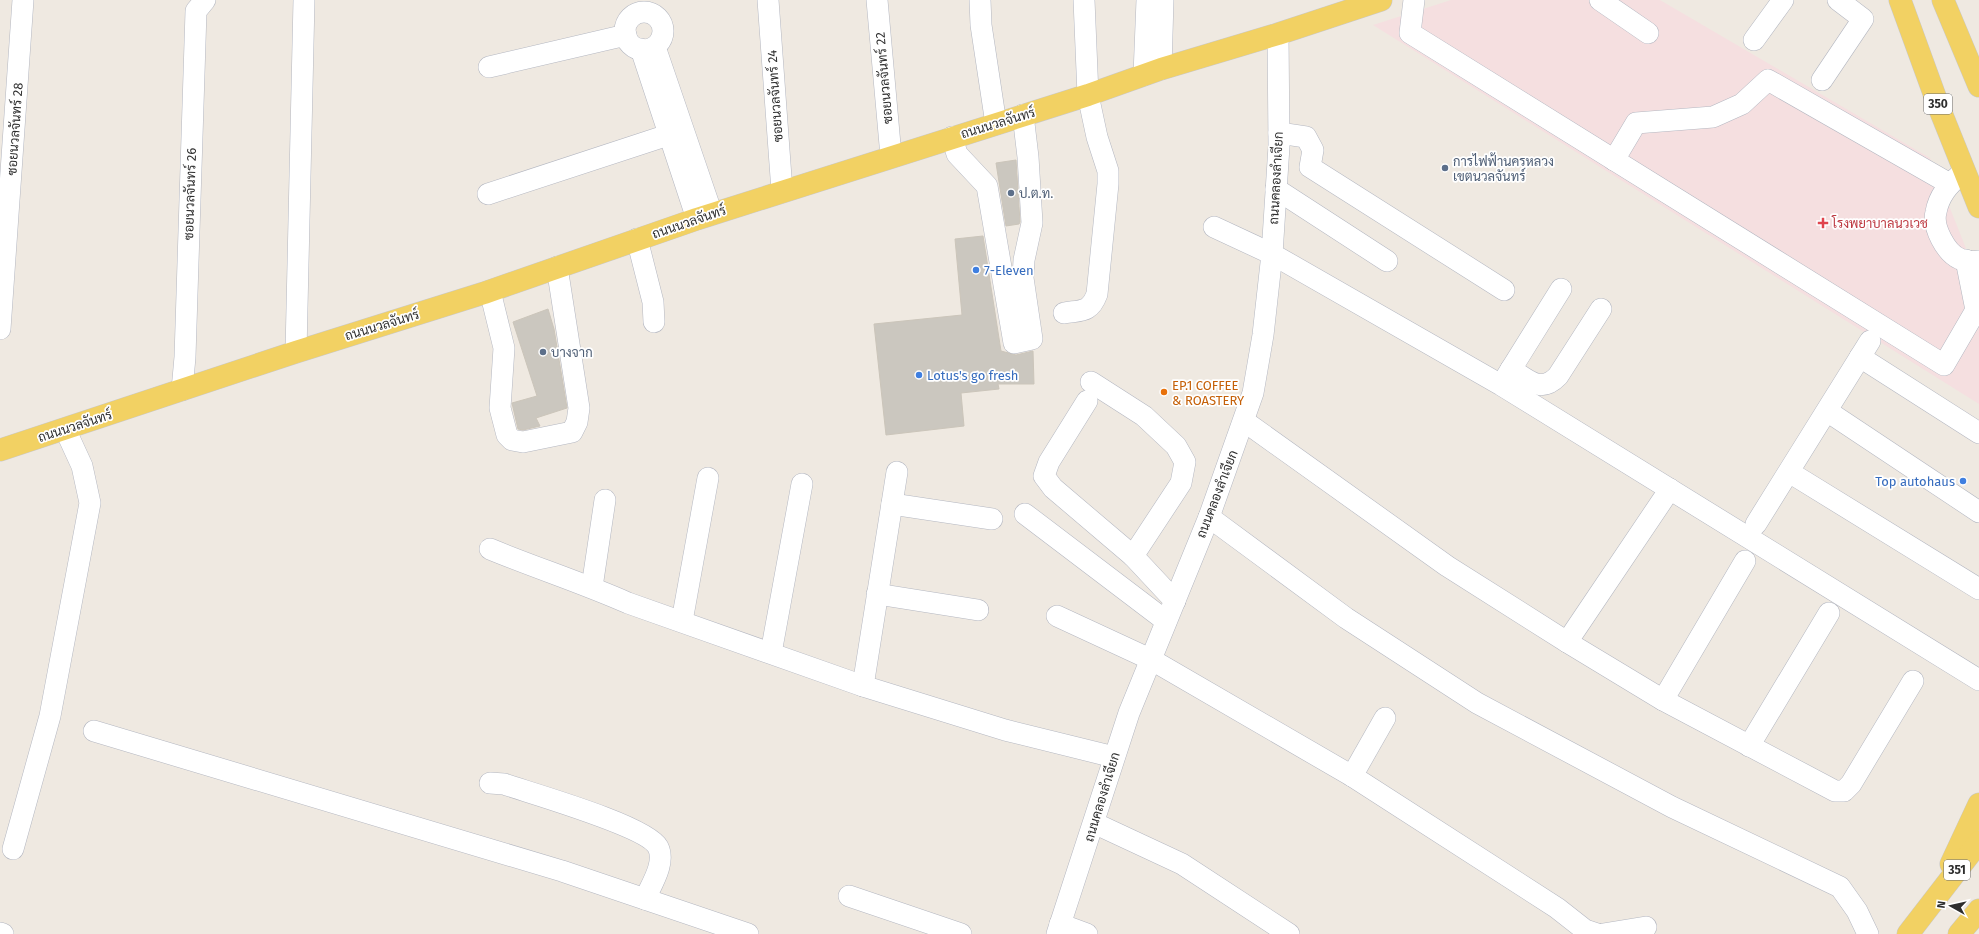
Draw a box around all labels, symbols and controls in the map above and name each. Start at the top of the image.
street label: ซอยนวลจันทร์ 22 [871,31,895,125]
street label: ซอยนวลจันทร์ 24 [762,49,786,143]
street label: ซอยนวลจันทร์ 28 [2,82,26,176]
road number: 350 [1924,94,1952,114]
street label: ถนนนวลจันทร์ [958,103,1037,141]
street label: ถนนคลองลำเจียก [1264,131,1286,225]
street label: ซอยนวลจันทร์ 26 [179,147,199,241]
place label: การไฟฟ้านครหลวง เขตนวลจันทร์ [1453,152,1554,184]
marker: การไฟฟ้านครหลวง เขตนวลจันทร์ [1440,163,1450,173]
place label: ป.ต.ท. [1019,186,1053,201]
marker: ป.ต.ท. [1006,188,1016,198]
street label: ถนนนวลจันทร์ [650,200,728,242]
place label: โรงพยาบาลนวเวช [1831,215,1928,231]
marker: โรงพยาบาลนวเวช [1817,217,1829,229]
place label: 7-Eleven [984,263,1034,278]
marker: 7-Eleven [971,265,981,275]
street label: ถนนนวลจันทร์ [342,305,421,343]
place label: บางจาก [551,345,593,360]
marker: บางจาก [538,347,548,357]
place label: Lotus's go fresh [927,368,1018,383]
marker: Lotus's go fresh [914,370,924,380]
place label: EP.1 COFFEE & ROASTERY [1172,378,1245,408]
marker: EP.1 COFFEE & ROASTERY [1159,387,1169,397]
street label: ถนนนวลจันทร์ [35,405,114,445]
street label: ถนนคลองลำเจียก [1191,447,1241,540]
place label: Top autohaus [1875,474,1955,489]
marker: Top autohaus [1958,476,1968,486]
street label: ถนนคลองลำเจียก [1079,750,1123,844]
road number: 351 [1944,860,1970,880]
north arrow [1931,886,1971,926]
text: N [1935,900,1949,909]

